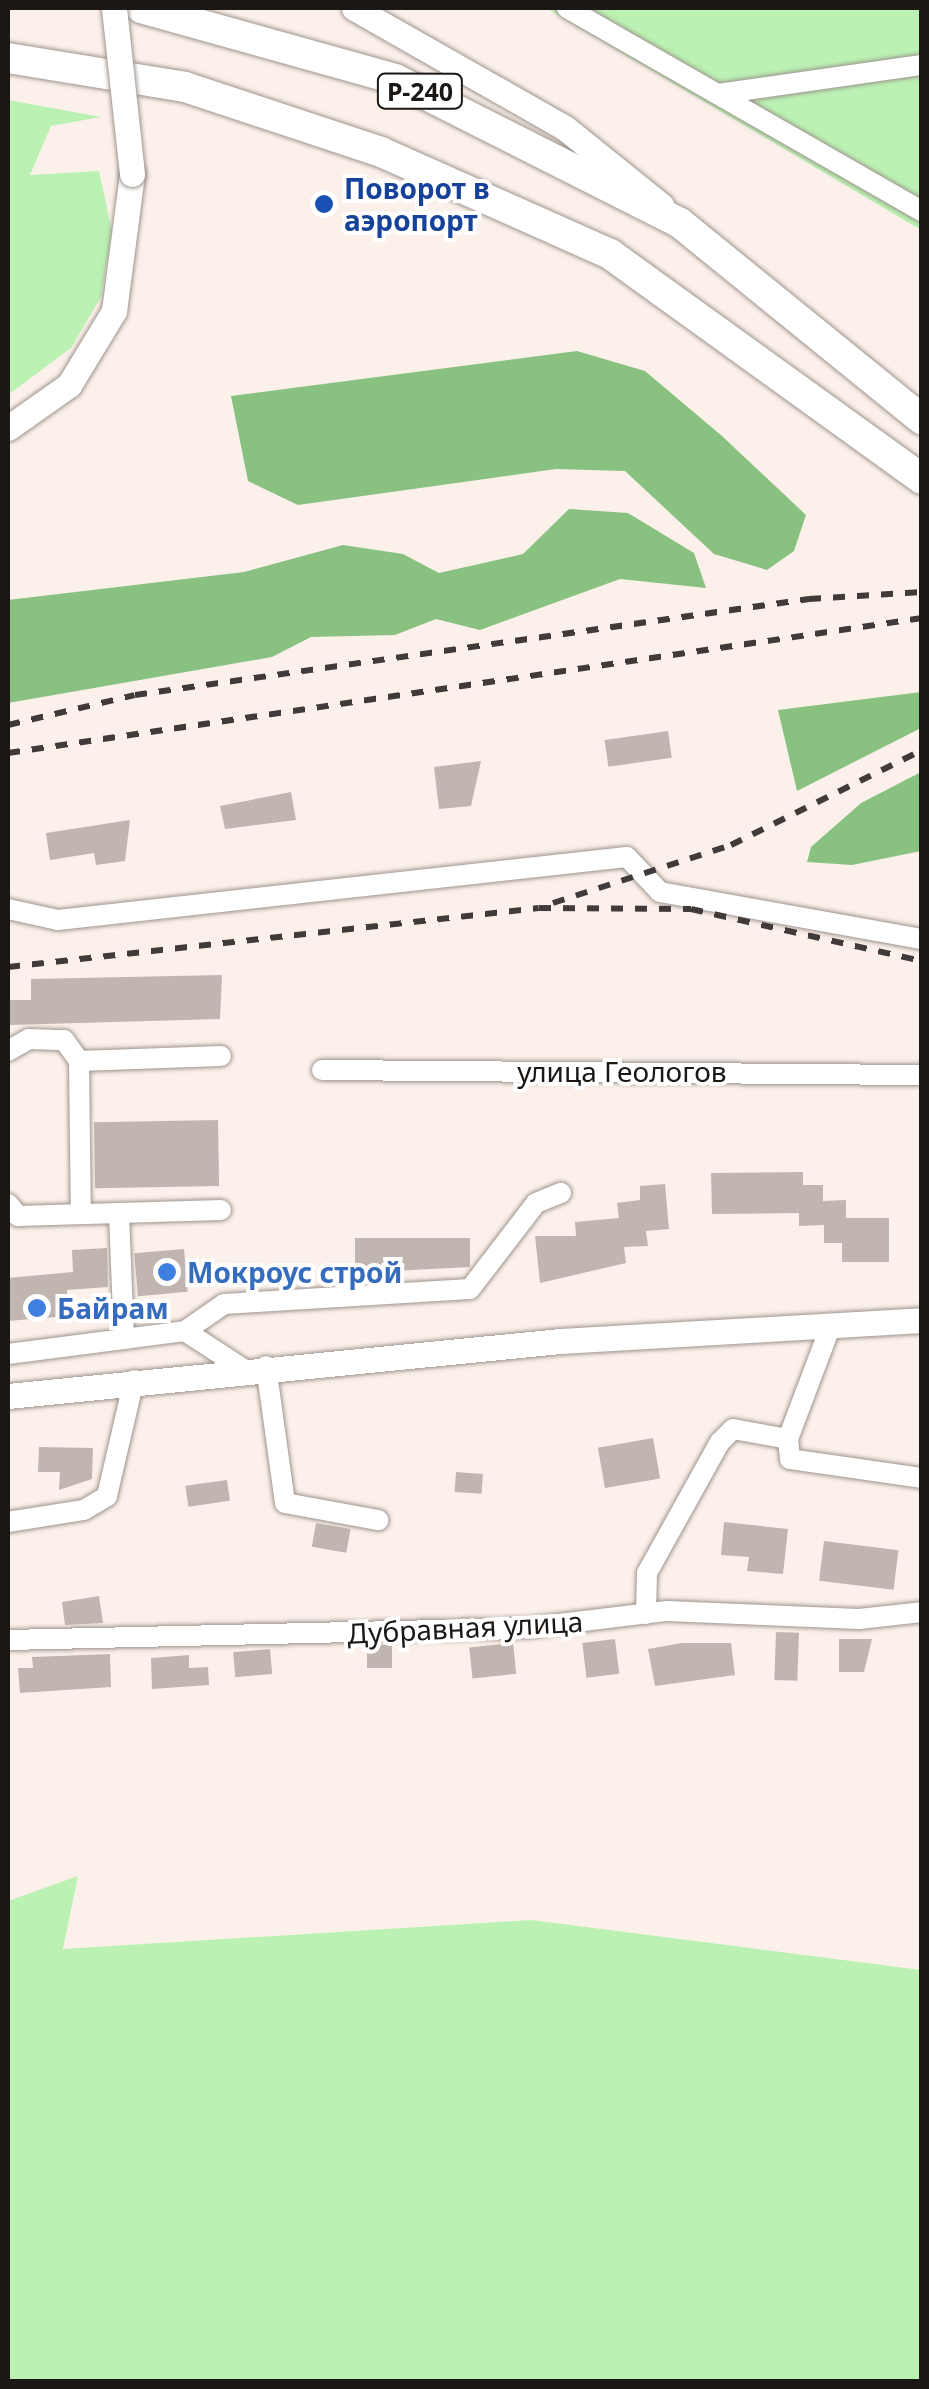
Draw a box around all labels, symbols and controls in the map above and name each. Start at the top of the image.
road number: Р-240 [375,71,465,111]
place label: Поворот в аэропорт [344,171,490,237]
marker: Поворот в аэропорт [313,193,335,215]
street label: улица Геологов [517,1054,727,1088]
place label: Мокроус строй [187,1255,402,1289]
marker: Мокроус строй [156,1261,178,1283]
place label: Байрам [57,1291,169,1325]
marker: Байрам [26,1297,48,1319]
street label: Дубравная улица [346,1604,584,1650]

